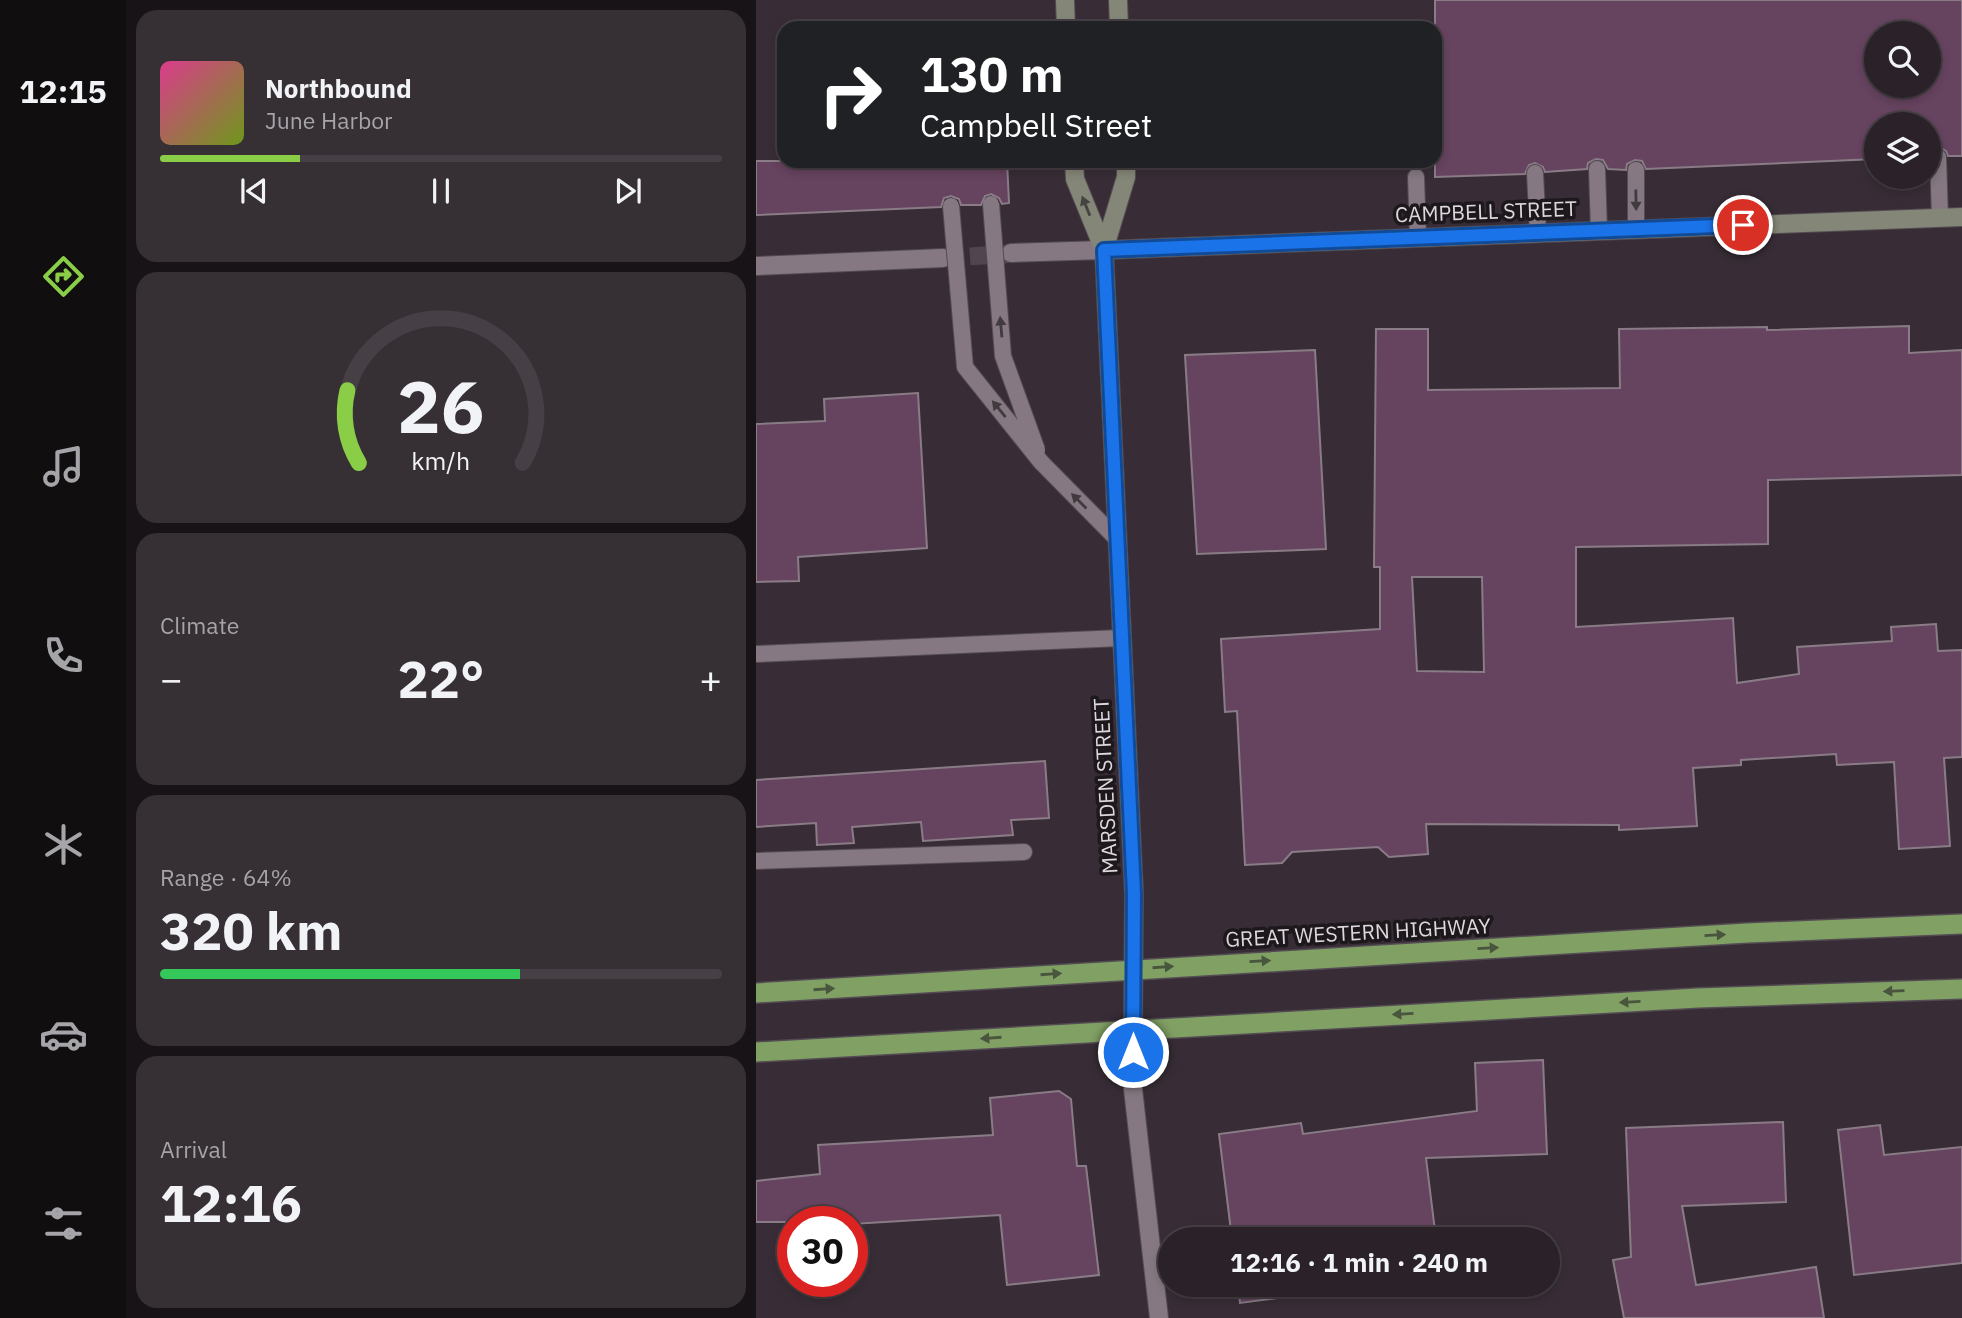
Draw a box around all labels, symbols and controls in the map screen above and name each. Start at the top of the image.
map controls [1864,21,1941,189]
button: search [1864,21,1941,98]
text: 130 m [920,42,1064,105]
icon: right [805,49,896,140]
text: 12:15 [19,70,107,112]
text: Northbound [265,71,412,105]
text: Campbell Street [920,104,1152,146]
text: June Harbor [265,105,393,135]
button: layers [1864,112,1941,189]
icon: previous [235,172,273,210]
icon: pause [422,172,460,210]
icon: next [609,172,647,210]
one-way arrow [1630,189,1642,211]
street label: CAMPBELL STREET [1394,194,1577,228]
pin [1713,195,1773,255]
one-way arrow [1080,196,1091,217]
icon: arrive [1724,206,1762,244]
icon: directions [39,252,88,301]
one-way arrow [995,316,1006,338]
text: 26 [397,359,485,454]
one-way arrow [991,400,1006,418]
icon: music [39,442,88,491]
text: km/h [412,444,470,477]
one-way arrow [1070,492,1087,509]
text: Climate [160,610,239,640]
icon: phone [39,631,88,680]
text: 22° [398,645,484,712]
text: − [160,654,183,703]
text: + [699,654,722,703]
street label: MARSDEN STREET [1086,697,1124,875]
icon: climate [39,820,88,869]
text: Range · 64% [160,862,292,892]
text: 320 km [160,897,342,964]
street label: GREAT WESTERN HIGHWAY [1224,911,1492,953]
one-way arrow [1704,929,1726,940]
one-way arrow [1477,942,1499,953]
one-way arrow [1250,955,1272,966]
one-way arrow [1152,961,1174,972]
one-way arrow [1040,969,1062,980]
one-way arrow [813,983,835,994]
one-way arrow [1883,985,1905,997]
one-way arrow [1619,997,1641,1008]
one-way arrow [1391,1009,1413,1020]
icon: car [39,1010,88,1059]
position arrow [1096,1015,1170,1089]
one-way arrow [980,1033,1002,1044]
text: Arrival [160,1134,227,1164]
text: 12:16 [160,1169,302,1236]
icon: filters [39,1199,88,1248]
speed limit sign: 30 [777,1206,868,1297]
text: 12:16 · 1 min · 240 m [1230,1245,1488,1279]

